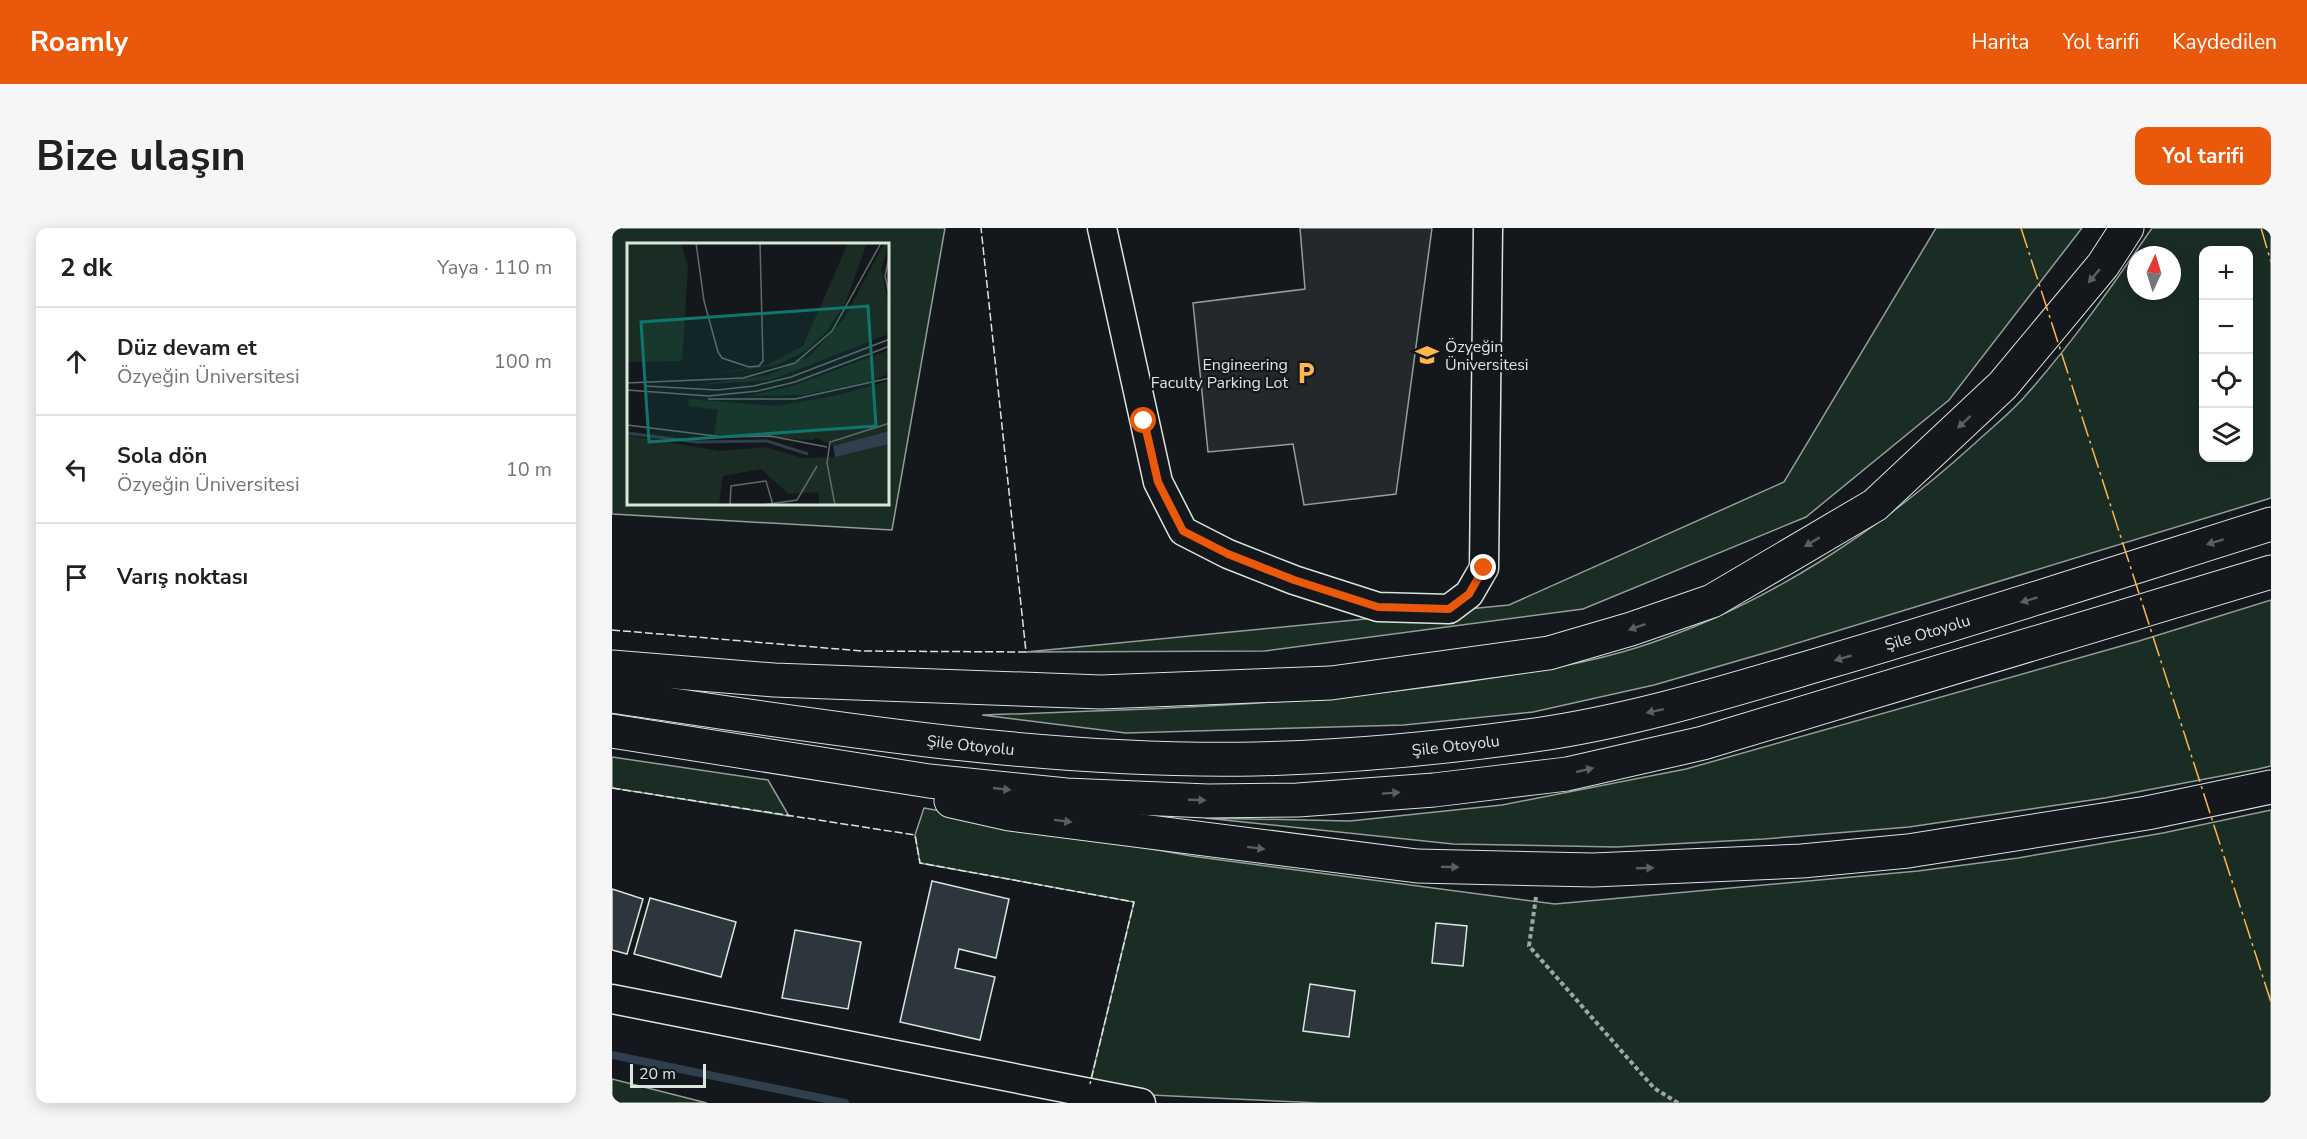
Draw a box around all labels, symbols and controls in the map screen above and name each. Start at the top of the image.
text: Roamly [30,23,128,61]
text: Harita [1971,28,2029,56]
text: Yol tarifi [2062,28,2139,56]
text: Kaydedilen [2172,28,2277,56]
button: Yol tarifi [2135,127,2271,185]
text: Bize ulaşın [36,128,246,185]
inset map [627,243,890,506]
north arrow [2127,246,2181,300]
map controls [2199,246,2253,462]
button: + [2199,246,2253,300]
text: 2 dk [60,250,112,285]
text: Yaya · 110 m [437,254,552,281]
one-way arrow [2088,268,2101,283]
button: − [2199,300,2253,354]
text: Düz devam et [117,333,257,363]
place label: Özyeğin Üniversitesi [1445,336,1529,376]
school or university icon: Özyeğin Üniversitesi [1414,342,1440,368]
icon: ahead [60,345,93,378]
text: 100 m [494,348,552,375]
place label: Engineering Faculty Parking Lot [1151,354,1288,394]
button: locate [2199,354,2253,408]
parking icon: Engineering Faculty Parking Lot [1293,360,1319,386]
text: Özyeğin Üniversitesi [117,363,300,390]
route start [1130,407,1156,433]
button: layers [2199,408,2253,462]
one-way arrow [1958,414,1972,428]
text: Sola dön [117,441,207,471]
icon: left [60,453,93,486]
text: 10 m [506,456,552,483]
text: Özyeğin Üniversitesi [117,471,300,498]
one-way arrow [1804,536,1820,547]
one-way arrow [2206,537,2224,547]
route end [1470,554,1496,580]
icon: arrive [60,561,93,594]
text: Varış noktası [117,562,248,592]
one-way arrow [2020,596,2038,605]
street label: Şile Otoyolu [1882,610,1973,656]
one-way arrow [1628,622,1646,632]
one-way arrow [1834,654,1852,663]
one-way arrow [1646,707,1665,716]
street label: Şile Otoyolu [925,730,1015,761]
street label: Şile Otoyolu [1411,730,1501,762]
one-way arrow [1576,764,1594,774]
one-way arrow [993,784,1012,794]
one-way arrow [1382,788,1401,798]
one-way arrow [1187,795,1206,805]
one-way arrow [1054,816,1073,826]
one-way arrow [1247,843,1266,852]
one-way arrow [1441,862,1460,872]
one-way arrow [1636,863,1655,873]
scale bar [630,1061,706,1088]
text: 20 m [639,1063,676,1085]

